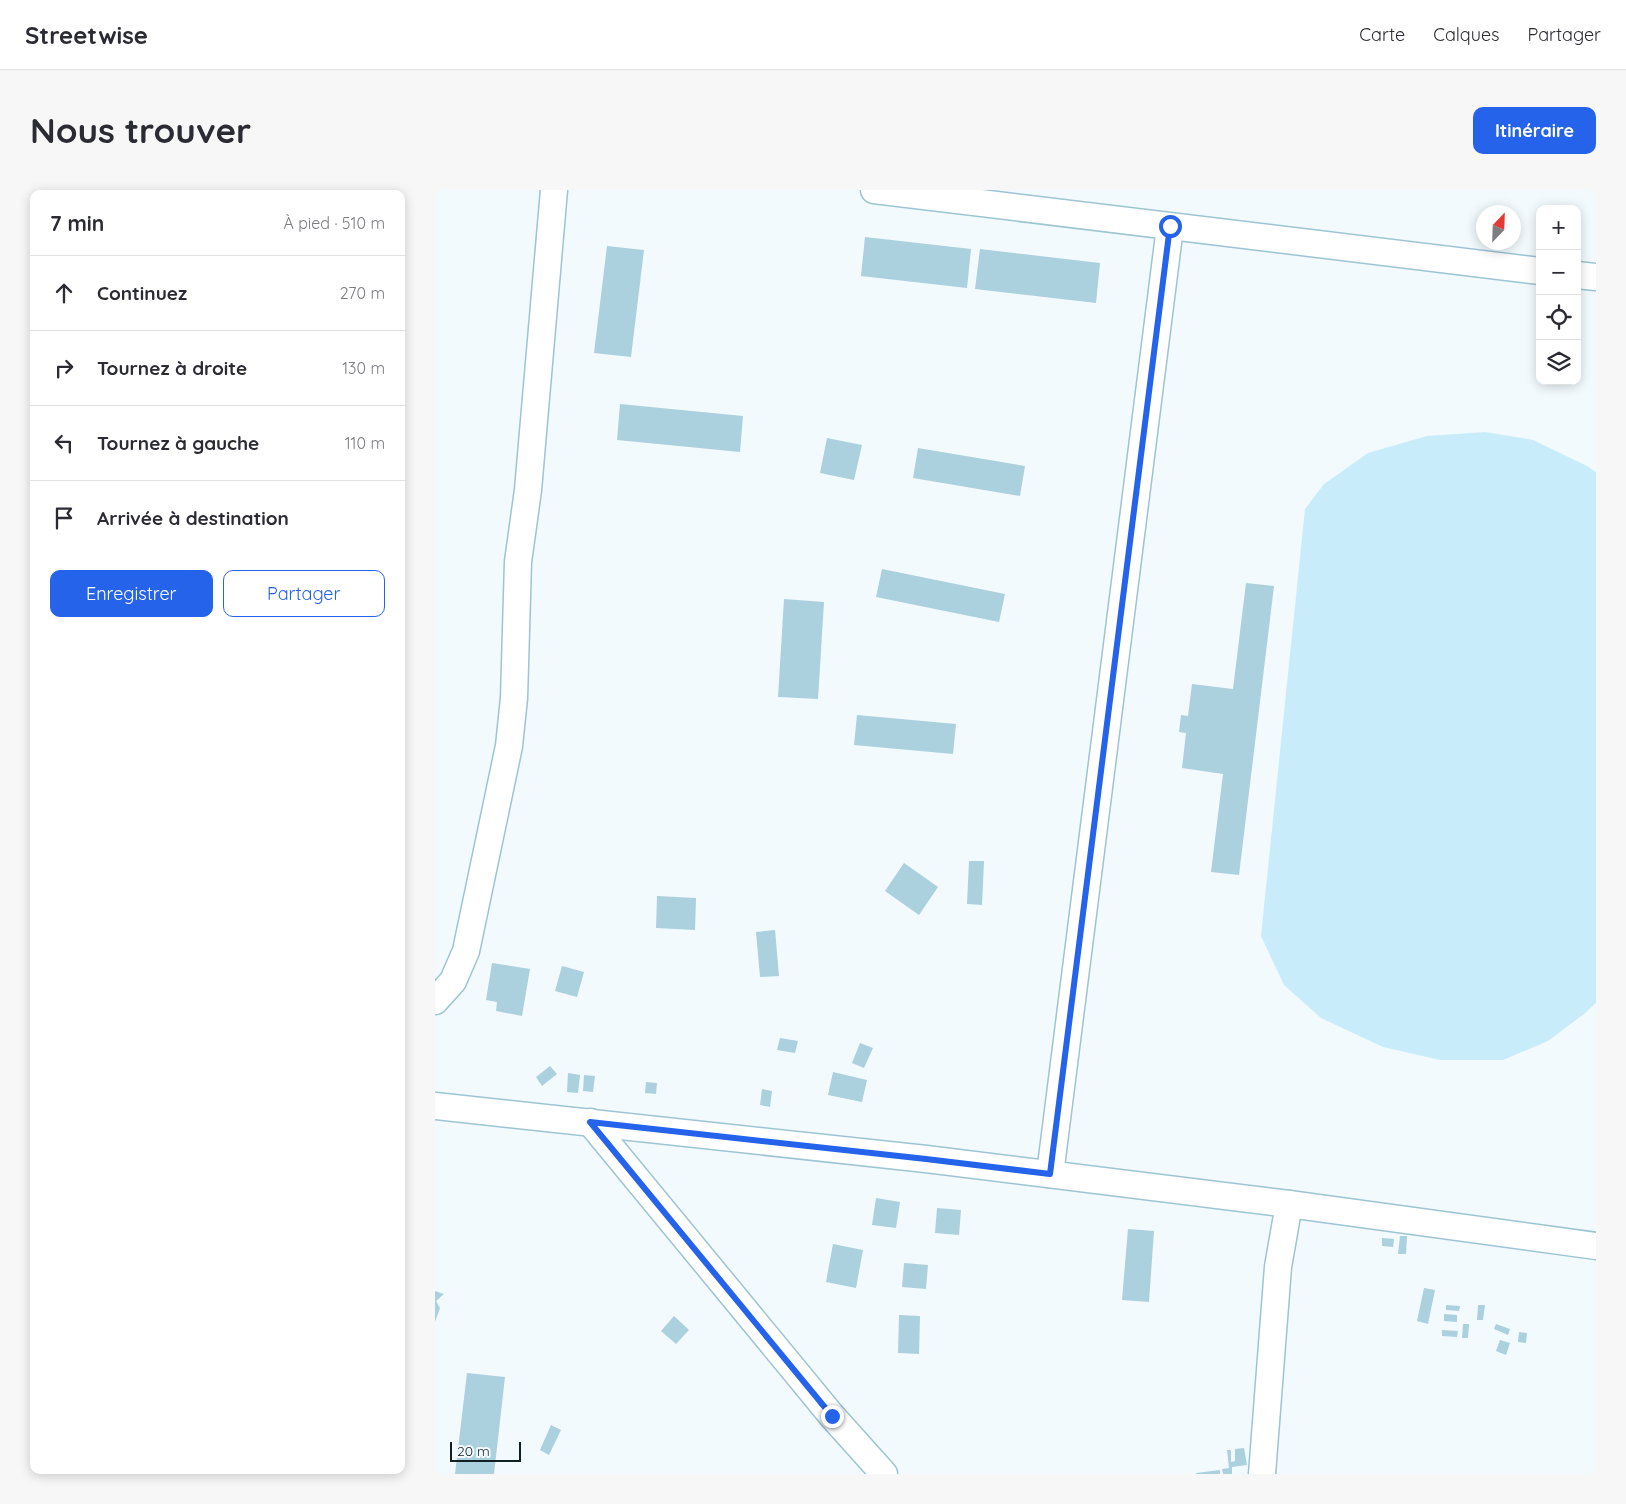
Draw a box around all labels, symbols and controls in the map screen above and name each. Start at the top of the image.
text: Streetwise [25,20,148,50]
text: Carte [1359,23,1405,46]
text: Calques [1433,23,1500,46]
text: Partager [1528,23,1601,46]
button: Itinéraire [1473,107,1596,154]
text: Nous trouver [30,108,251,152]
north arrow [1476,205,1521,250]
map controls [1536,205,1581,385]
button: + [1536,205,1581,250]
text: 7 min [50,210,104,236]
text: À pied · 510 m [283,213,385,233]
route start [1159,215,1182,238]
button: − [1536,250,1581,295]
icon: ahead [50,279,78,307]
text: Continuez [97,281,187,305]
text: 270 m [340,283,385,303]
button: locate [1536,295,1581,340]
button: layers [1536,340,1581,385]
icon: right [50,354,78,382]
text: Tournez à droite [97,356,247,380]
text: 130 m [342,358,385,378]
icon: left [50,429,78,457]
text: Tournez à gauche [97,431,259,455]
text: 110 m [345,433,385,453]
icon: arrive [50,504,78,532]
text: Arrivée à destination [97,506,289,530]
button: Enregistrer [50,570,213,617]
button: Partager [223,570,385,617]
route end [821,1405,844,1428]
scale bar [450,1439,521,1462]
text: 20 m [457,1442,490,1460]

